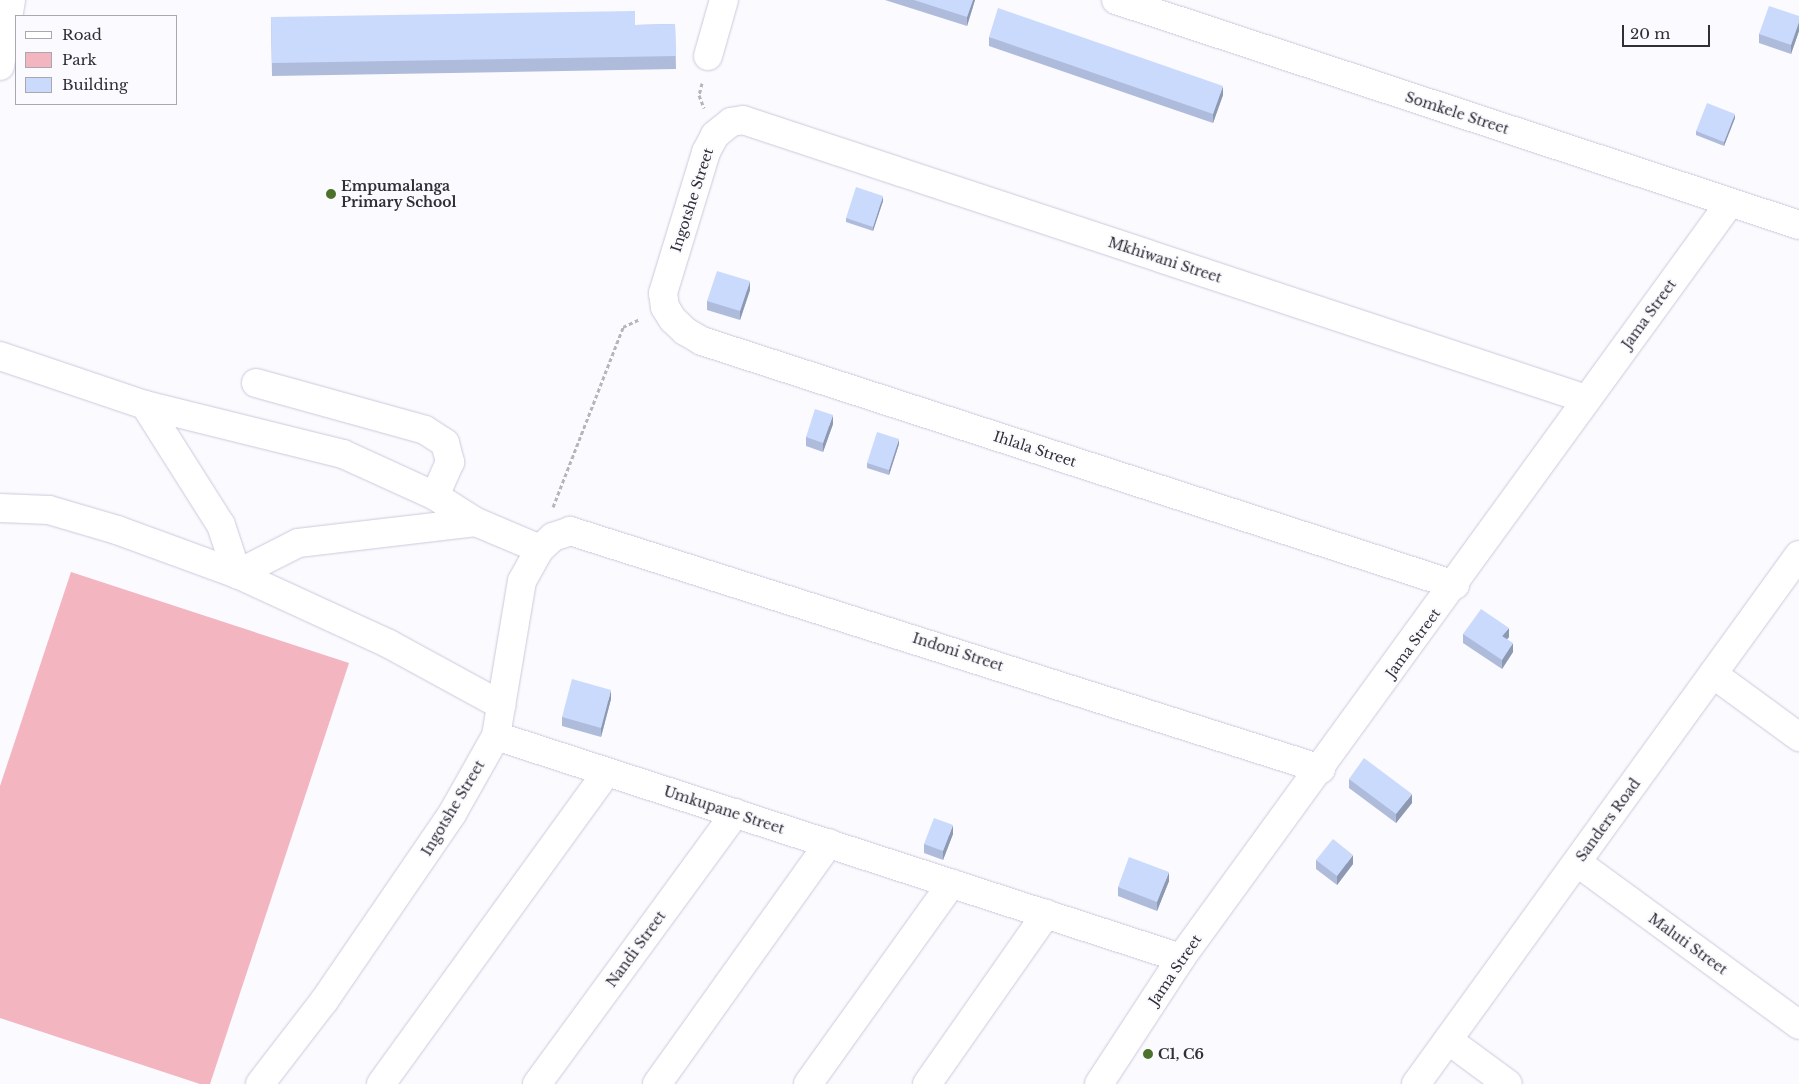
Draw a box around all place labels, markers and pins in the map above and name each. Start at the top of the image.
place label: Empumalanga Primary School [341,178,457,210]
marker: Empumalanga Primary School [325,188,337,200]
place label: C1, C6 [1158,1046,1204,1062]
marker: C1, C6 [1142,1048,1154,1060]

